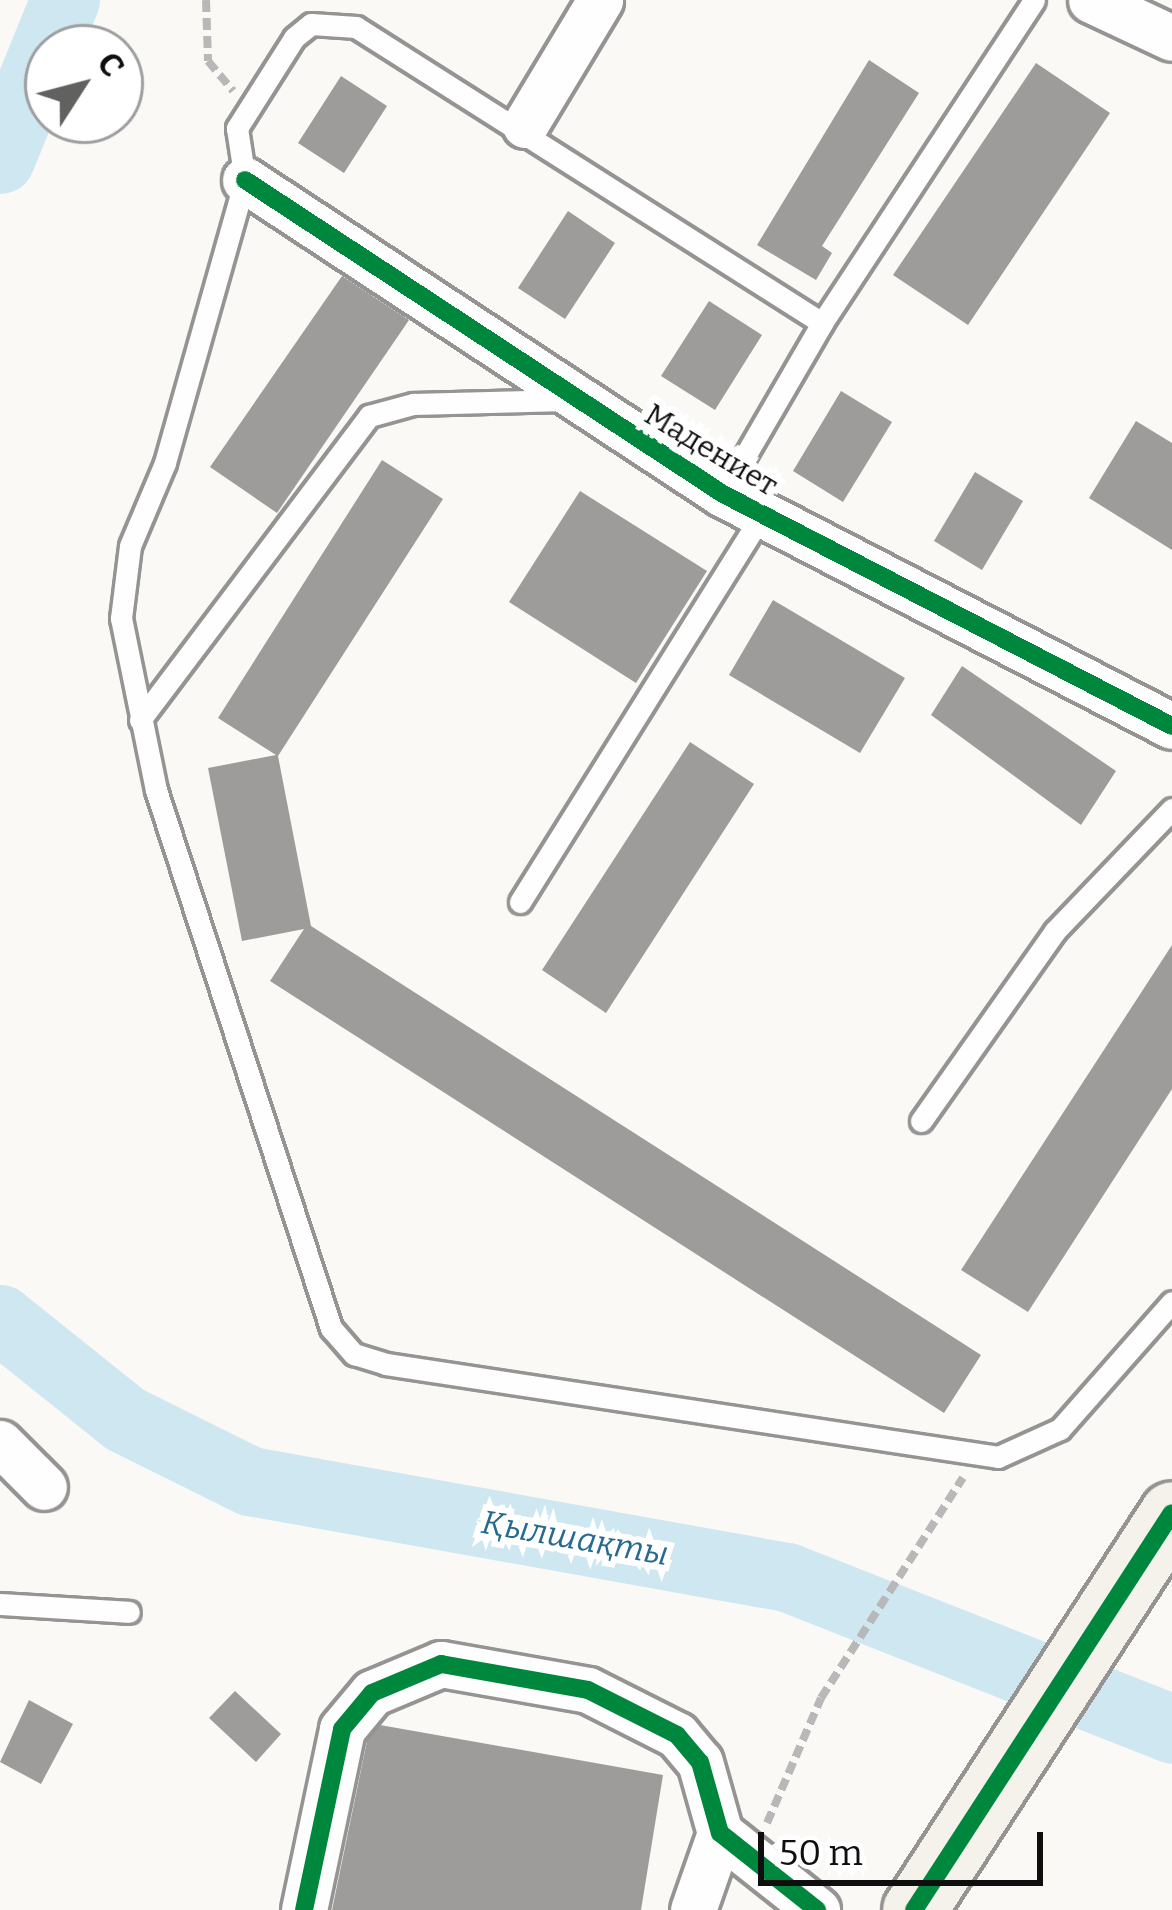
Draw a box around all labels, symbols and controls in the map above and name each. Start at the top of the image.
north arrow [24,24,144,144]
text: С [88,44,133,85]
street label: Мадениет [638,396,784,504]
water label: Қылшақты [478,1503,672,1575]
scale bar [764,1808,1049,1882]
text: 50 m [779,1831,863,1875]

